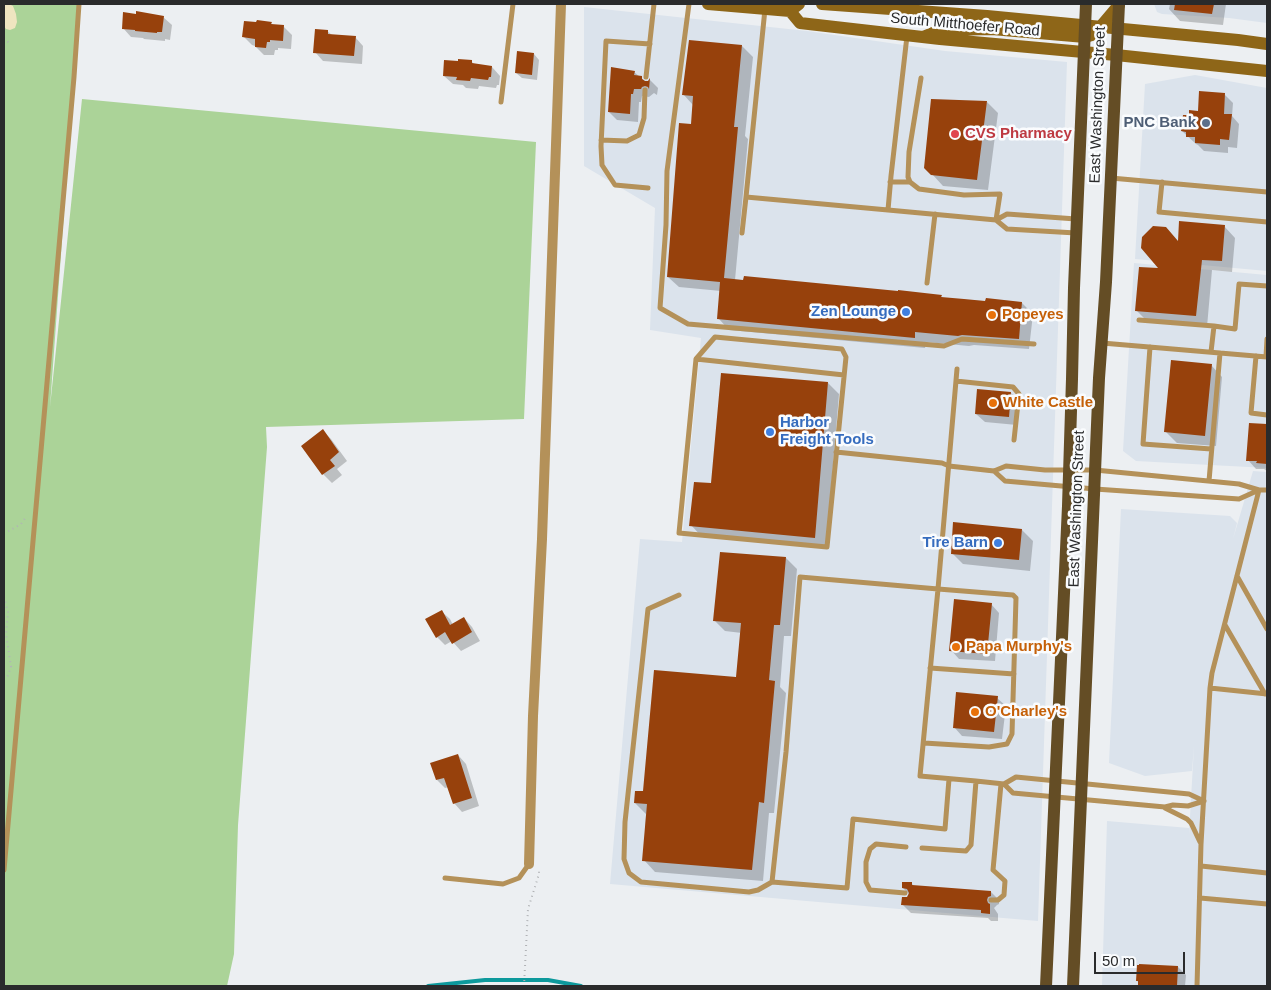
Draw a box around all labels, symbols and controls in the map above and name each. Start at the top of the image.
street label: South Mitthoefer Road [889,9,1041,41]
street label: East Washington Street [1086,26,1110,184]
place label: PNC Bank [1123,114,1196,132]
marker: PNC Bank [1200,117,1212,129]
place label: CVS Pharmacy [965,125,1072,143]
marker: CVS Pharmacy [949,128,961,140]
place label: Zen Lounge [811,303,896,321]
marker: Zen Lounge [900,306,912,318]
place label: Popeyes [1002,306,1064,324]
marker: Popeyes [986,309,998,321]
place label: White Castle [1003,394,1093,412]
marker: White Castle [987,397,999,409]
place label: Harbor Freight Tools [780,414,874,449]
marker: Harbor Freight Tools [764,426,776,438]
street label: East Washington Street [1065,430,1089,588]
place label: Tire Barn [922,534,988,552]
marker: Tire Barn [992,537,1004,549]
place label: Papa Murphy's [966,638,1072,656]
marker: Papa Murphy's [950,641,962,653]
place label: O'Charley's [985,703,1067,721]
marker: O'Charley's [969,706,981,718]
scale bar [1096,942,1187,974]
text: 50 m [1102,952,1135,969]

